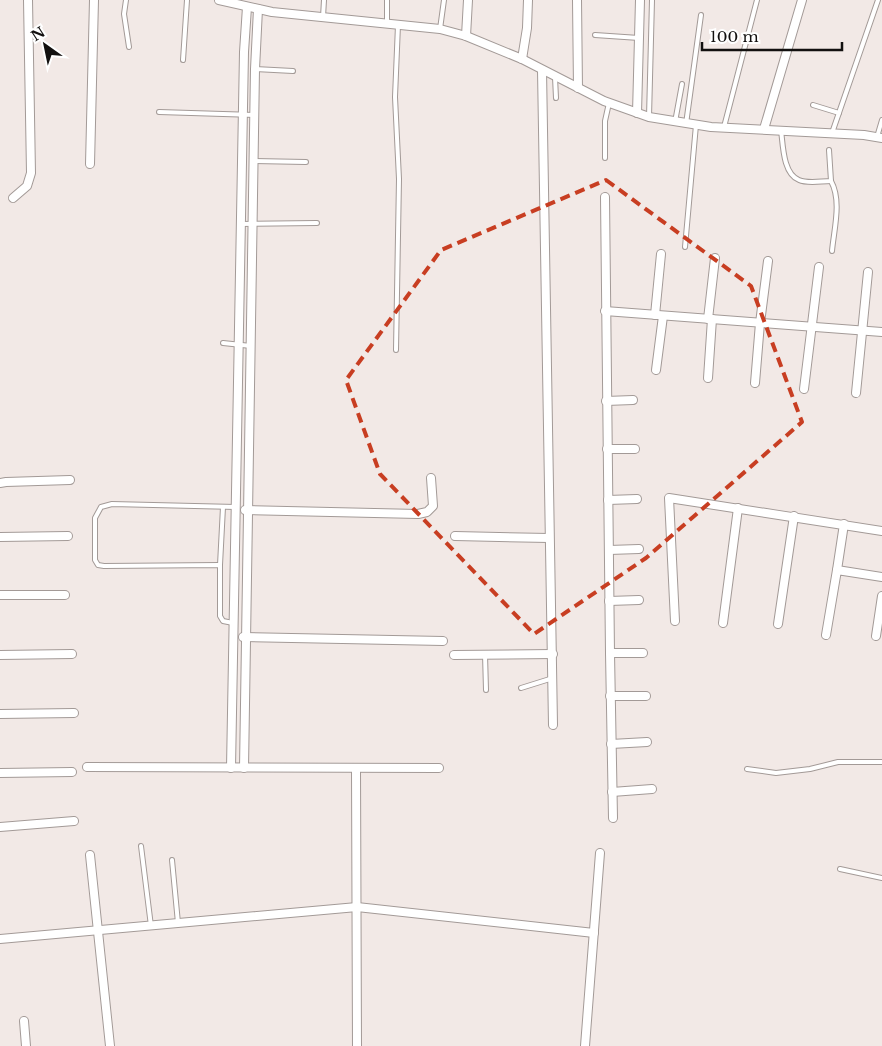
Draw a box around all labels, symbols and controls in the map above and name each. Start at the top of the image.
north arrow [20,20,70,70]
scale bar [702,20,842,52]
text: N [27,23,48,45]
text: 100 m [710,27,759,46]

